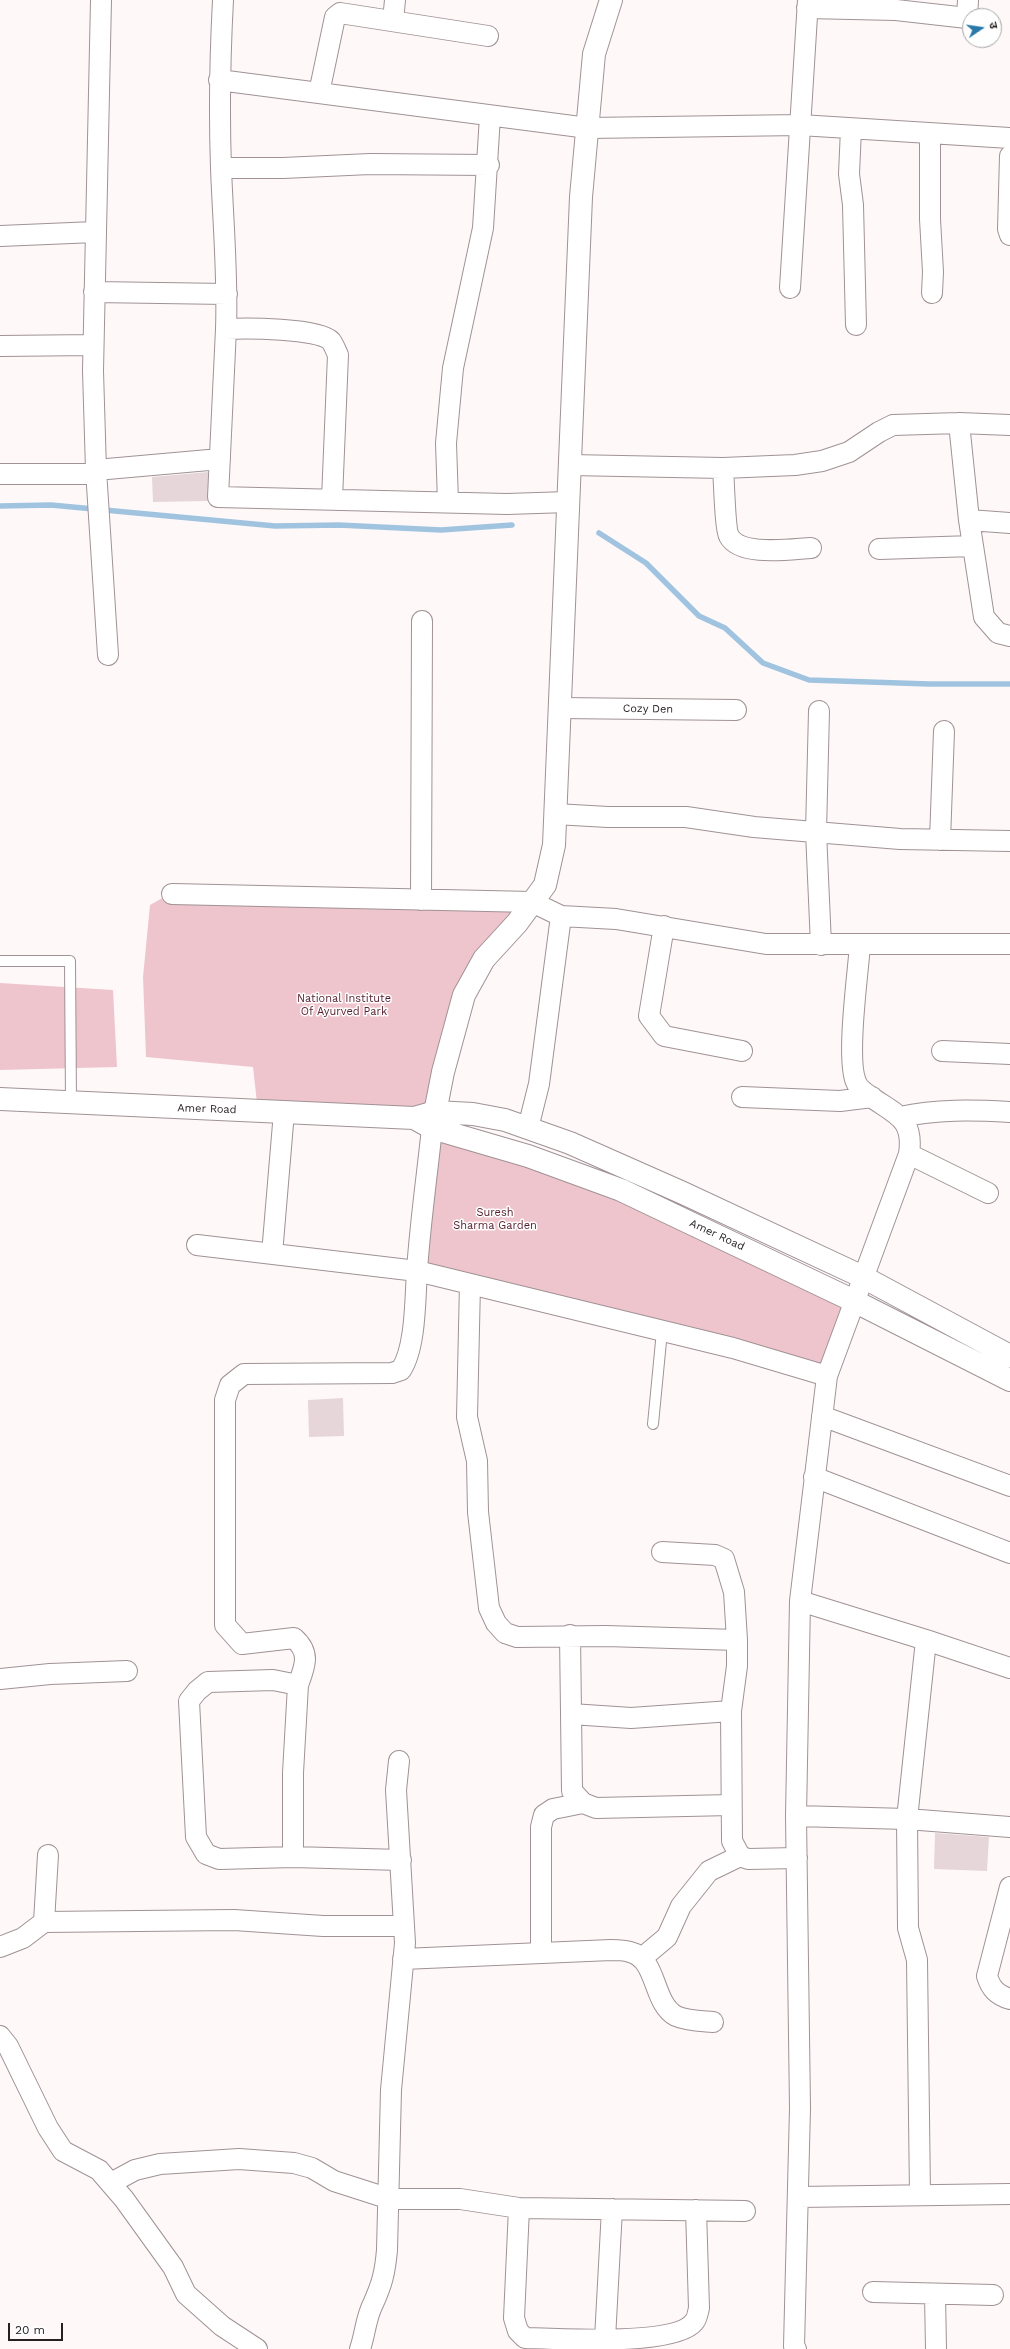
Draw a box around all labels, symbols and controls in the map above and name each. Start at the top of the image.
north arrow [962,8,1002,48]
text: उ [986,21,1000,30]
street label: Cozy Den [623,702,673,716]
park label: National Institute Of Ayurved Park [297,992,391,1018]
street label: Amer Road [177,1101,237,1117]
park label: Suresh Sharma Garden [453,1206,537,1232]
street label: Amer Road [687,1217,747,1253]
scale bar [10,2315,65,2341]
text: 20 m [15,2323,45,2337]

